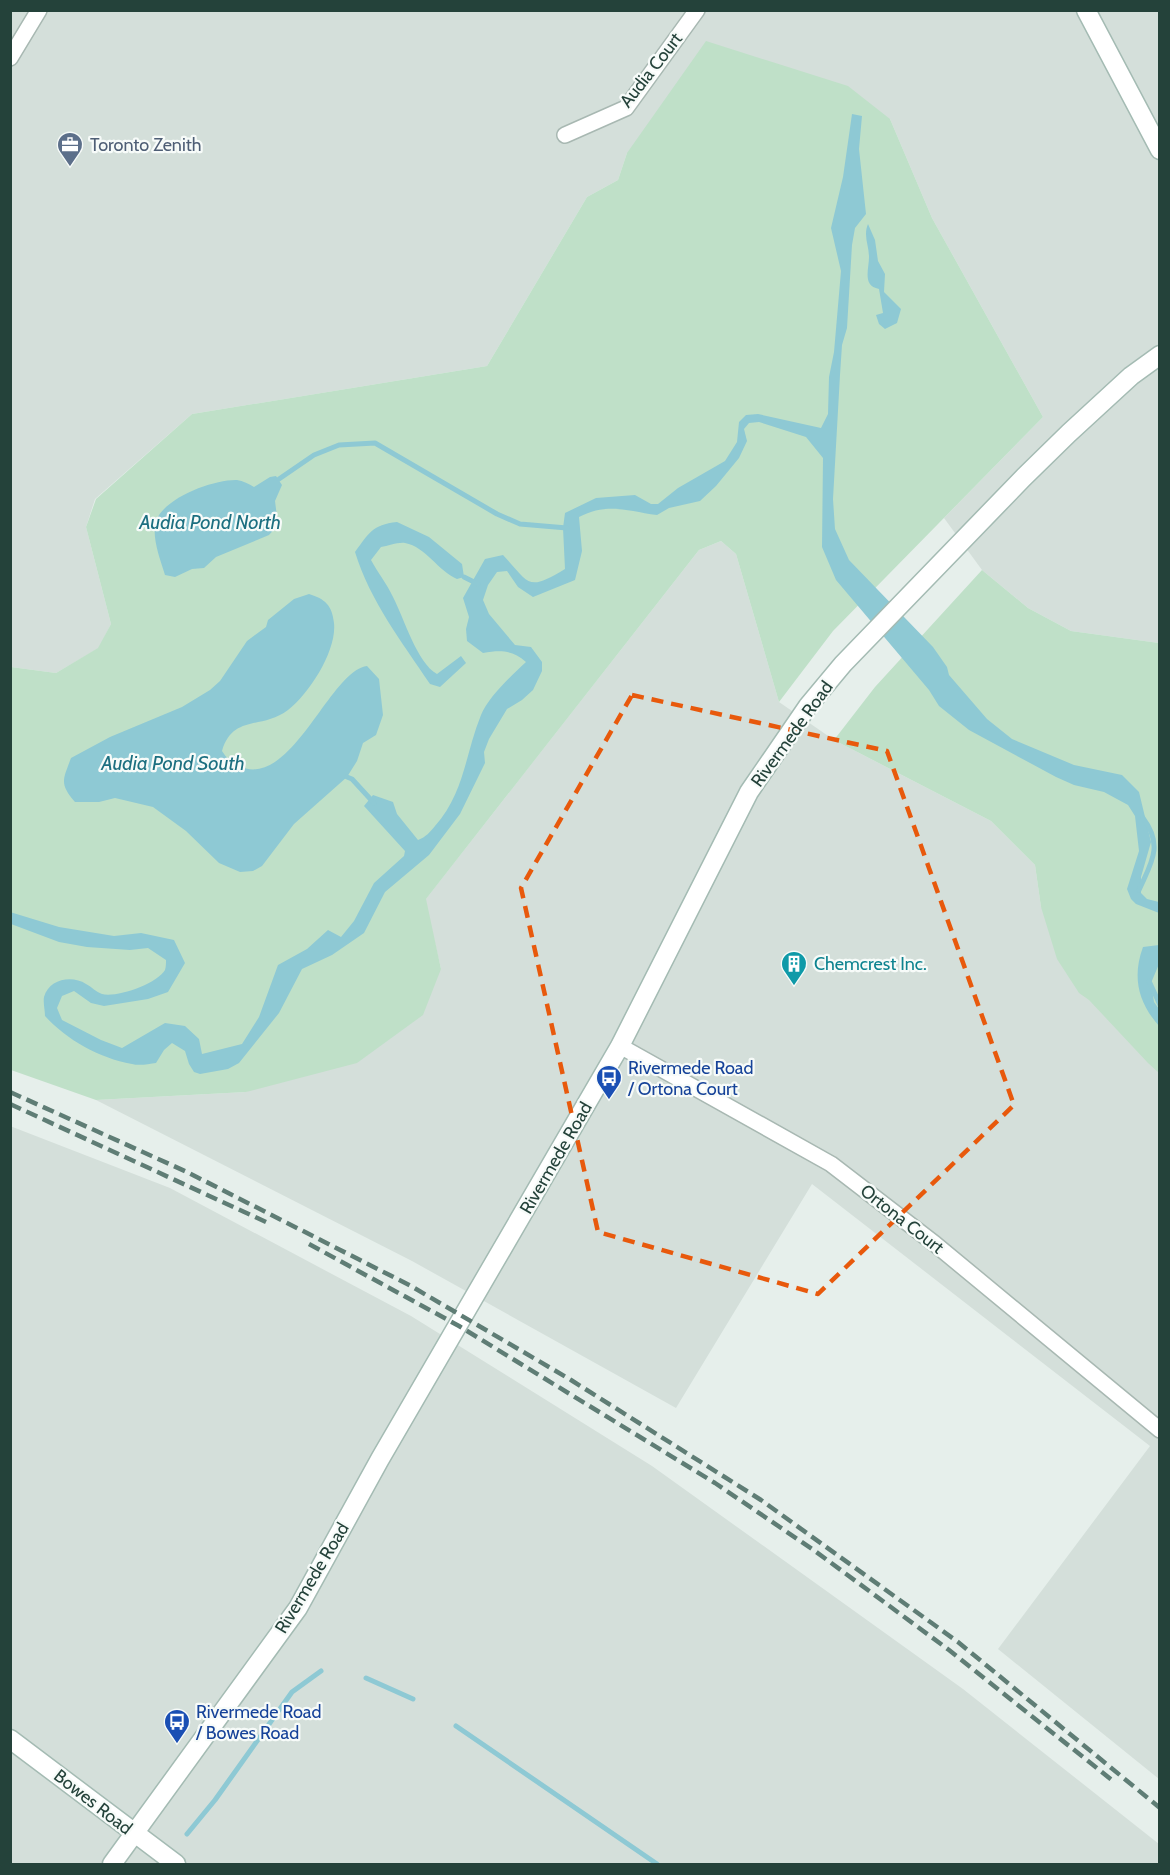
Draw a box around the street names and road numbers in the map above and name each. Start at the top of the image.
street label: Audia Court [615,28,687,112]
street label: Rivermede Road [746,677,838,791]
street label: Rivermede Road [515,1098,597,1218]
street label: Ortona Court [856,1180,948,1258]
street label: Rivermede Road [270,1519,354,1637]
street label: Bowes Road [49,1765,137,1839]

